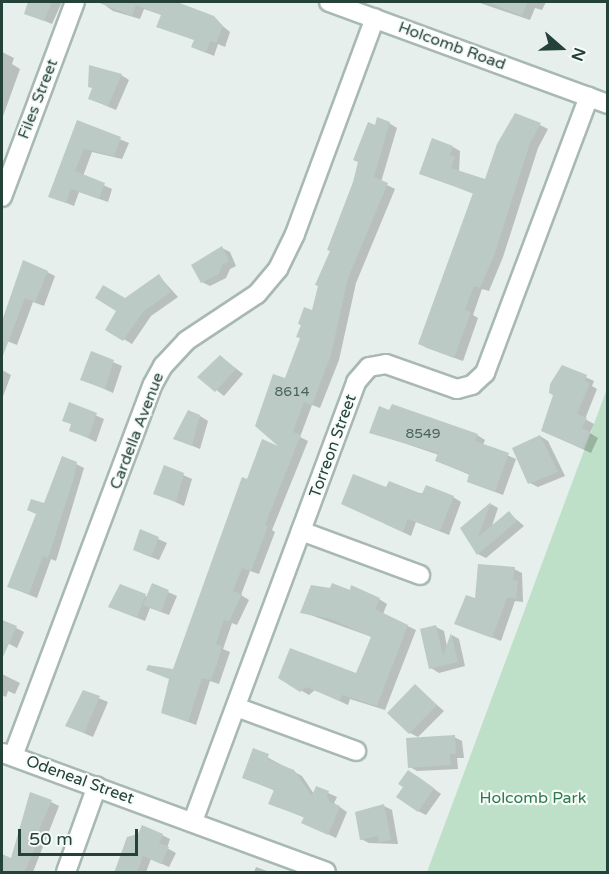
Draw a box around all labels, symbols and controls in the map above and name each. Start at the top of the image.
street label: Holcomb Road [396,18,508,74]
north arrow [531,18,591,78]
text: N [566,45,590,64]
street label: Files Street [14,56,62,142]
street label: Cardella Avenue [106,370,168,492]
house number: 8614 [274,384,310,400]
street label: Torreon Street [305,392,361,500]
house number: 8549 [405,426,441,442]
street label: Odeneal Street [23,752,137,808]
park label: Holcomb Park [480,788,586,808]
scale bar [21,817,141,855]
text: 50 m [29,828,73,850]

